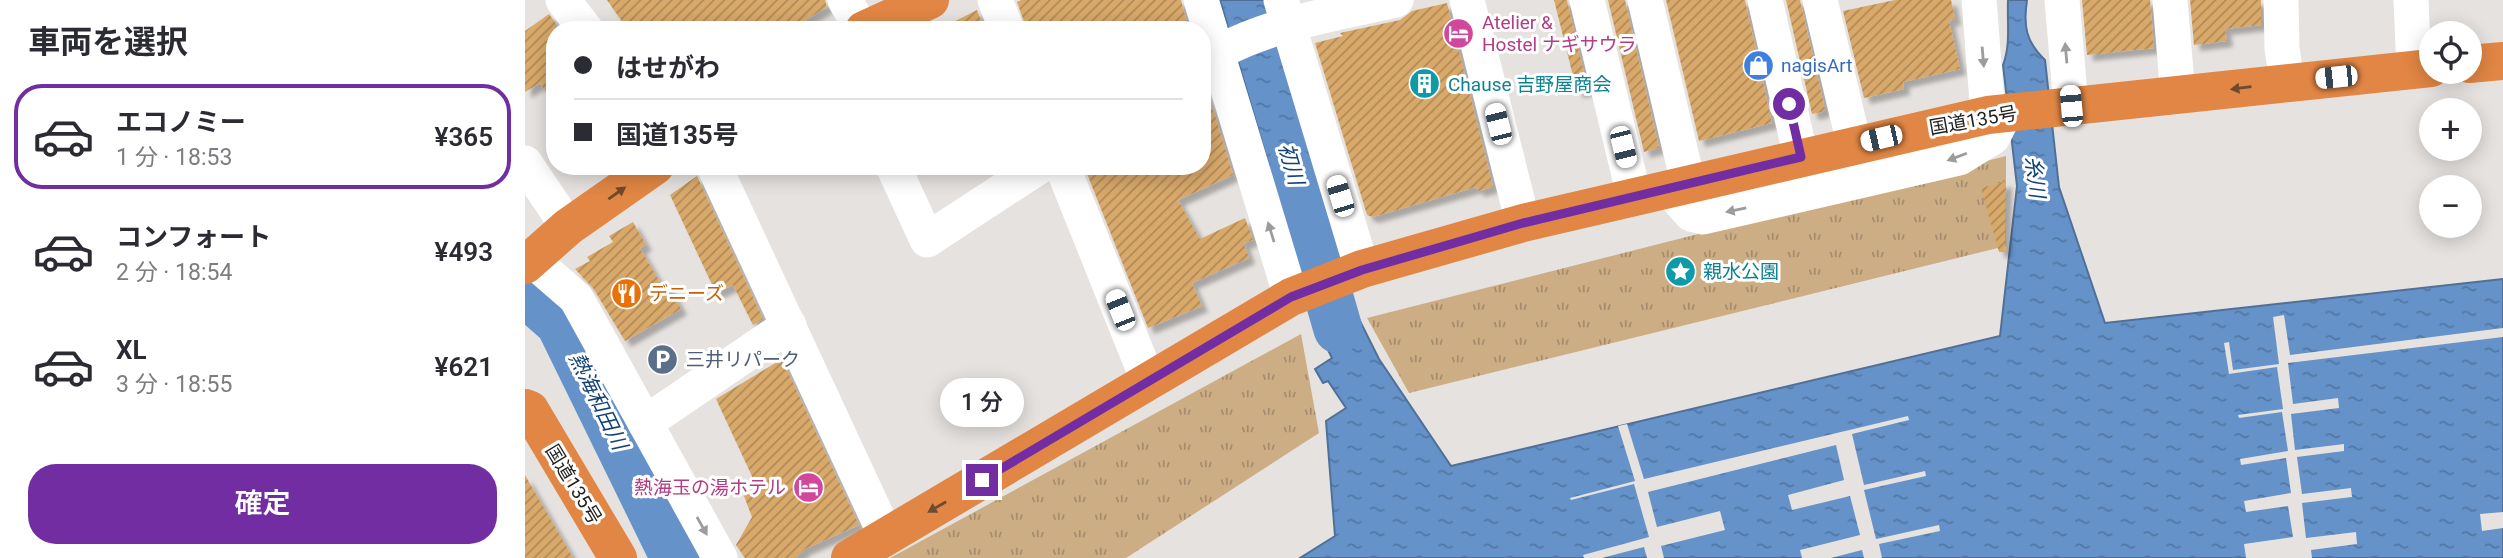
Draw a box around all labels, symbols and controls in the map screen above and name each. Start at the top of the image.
place label: Atelier & Hostel ナギサウラ [1482,11,1637,56]
hotel icon: Atelier & Hostel ナギサウラ [1442,16,1476,50]
map controls [2419,21,2482,238]
button: locate [2419,21,2482,84]
text: 車両を選択 [28,23,188,61]
one-way arrow [2060,42,2071,64]
one-way arrow [1978,46,1989,68]
shop icon: nagisArt [1741,48,1775,82]
text: はせがわ [616,53,720,83]
place label: nagisArt [1781,54,1852,77]
car [2315,64,2358,90]
building icon: Chause 吉野屋商会 [1408,67,1442,101]
place label: Chause 吉野屋商会 [1448,73,1611,96]
one-way arrow [2230,83,2252,94]
car [2059,84,2084,128]
route start [1773,88,1805,120]
button: + [2419,98,2482,161]
car [1483,101,1514,147]
street label: 国道135号 [1927,101,2019,140]
icon: car [32,105,95,168]
text: エコノミー [116,107,246,137]
text: 国道135号 [616,120,739,150]
text: ¥365 [435,122,493,152]
car [1859,123,1904,153]
car [1608,124,1639,170]
water label: 初川 [1274,141,1309,189]
text: 1 分 · 18:53 [116,144,232,171]
one-way arrow [1946,151,1967,162]
water label: 糸川 [2021,155,2050,201]
car [1324,173,1357,219]
button: − [2419,175,2482,238]
one-way arrow [608,186,626,200]
one-way arrow [1725,205,1747,216]
icon: car [32,220,95,283]
one-way arrow [1265,221,1275,242]
text: コンフォート [116,222,271,252]
text: ¥493 [435,237,493,267]
place icon: 親水公園 [1663,254,1697,288]
text: 2 分 · 18:54 [116,259,232,286]
place label: 親水公園 [1703,260,1779,283]
restaurant icon: デニーズ [609,276,643,310]
place label: デニーズ [649,282,724,305]
car [1103,287,1138,333]
icon: car [32,335,95,398]
text: XL [116,335,147,365]
parking icon: 三井リパーク [646,342,680,376]
place label: 三井リパーク [686,348,800,371]
water label: 熱海和田川 [564,349,633,455]
text: ¥621 [435,352,493,382]
text: 3 分 · 18:55 [116,371,232,398]
callout: 1 分 [940,378,1024,428]
text: 1 分 [961,389,1003,416]
street label: 国道135号 [541,440,606,528]
button: 確定 [28,464,497,544]
route end [966,464,998,496]
hotel icon: 熱海玉の湯ホテル [792,470,826,504]
place label: 熱海玉の湯ホテル [634,476,786,499]
one-way arrow [927,500,946,513]
one-way arrow [696,516,708,535]

